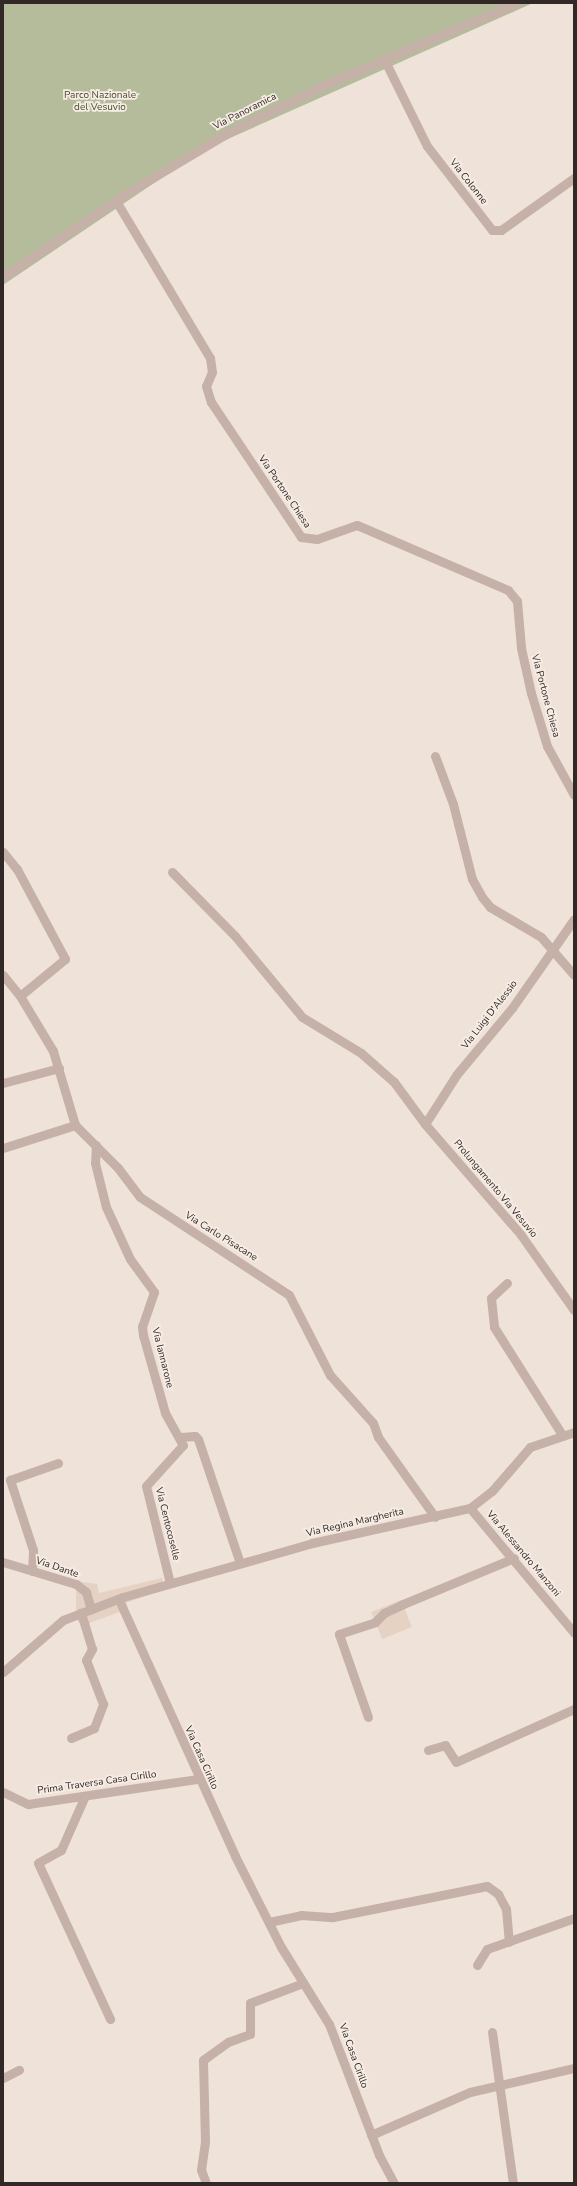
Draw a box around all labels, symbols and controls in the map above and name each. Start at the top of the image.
park label: Parco Nazionale del Vesuvio [64,89,136,112]
street label: Via Panoramica [211,91,279,133]
street label: Via Colonne [447,157,489,207]
street label: Via Portone Chiesa [255,453,313,531]
street label: Via Portone Chiesa [528,653,562,739]
street label: Via Luigi D'Alessio [459,978,521,1052]
street label: Prolungamento Via Vesuvio [451,1138,539,1240]
street label: Via Carlo Pisacane [183,1210,259,1264]
street label: Via Iannarone [149,1327,175,1389]
street label: Via Centocoselle [152,1486,182,1562]
street label: Via Regina Margherita [305,1506,405,1540]
street label: Via Alessandro Manzoni [484,1509,562,1599]
street label: Via Dante [34,1555,80,1581]
street label: Via Casa Cirillo [182,1724,220,1792]
street label: Prima Traversa Casa Cirillo [37,1769,157,1797]
street label: Via Casa Cirillo [336,2022,370,2090]

